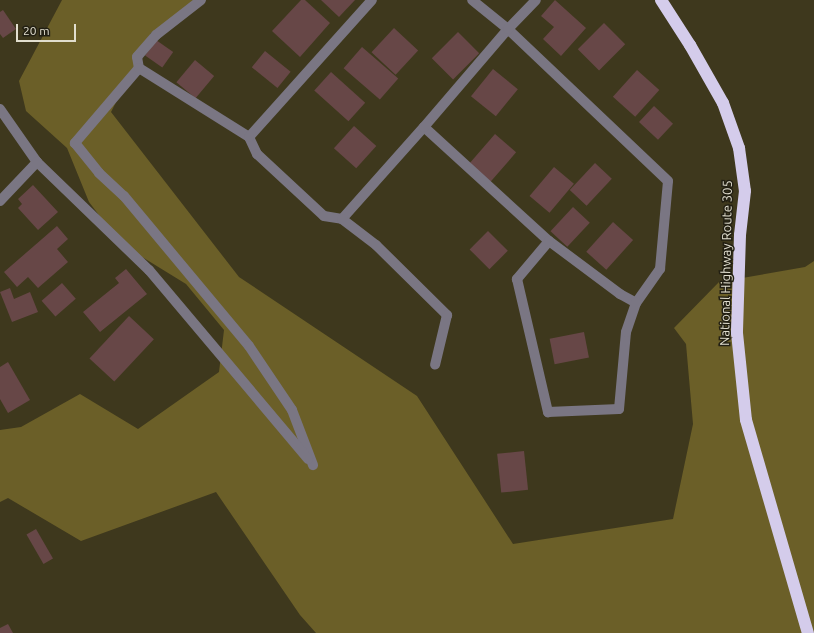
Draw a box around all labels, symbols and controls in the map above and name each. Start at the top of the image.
scale bar [18,16,78,42]
text: 20 m [23,24,50,37]
street label: National Highway Route 305 [717,180,735,346]

